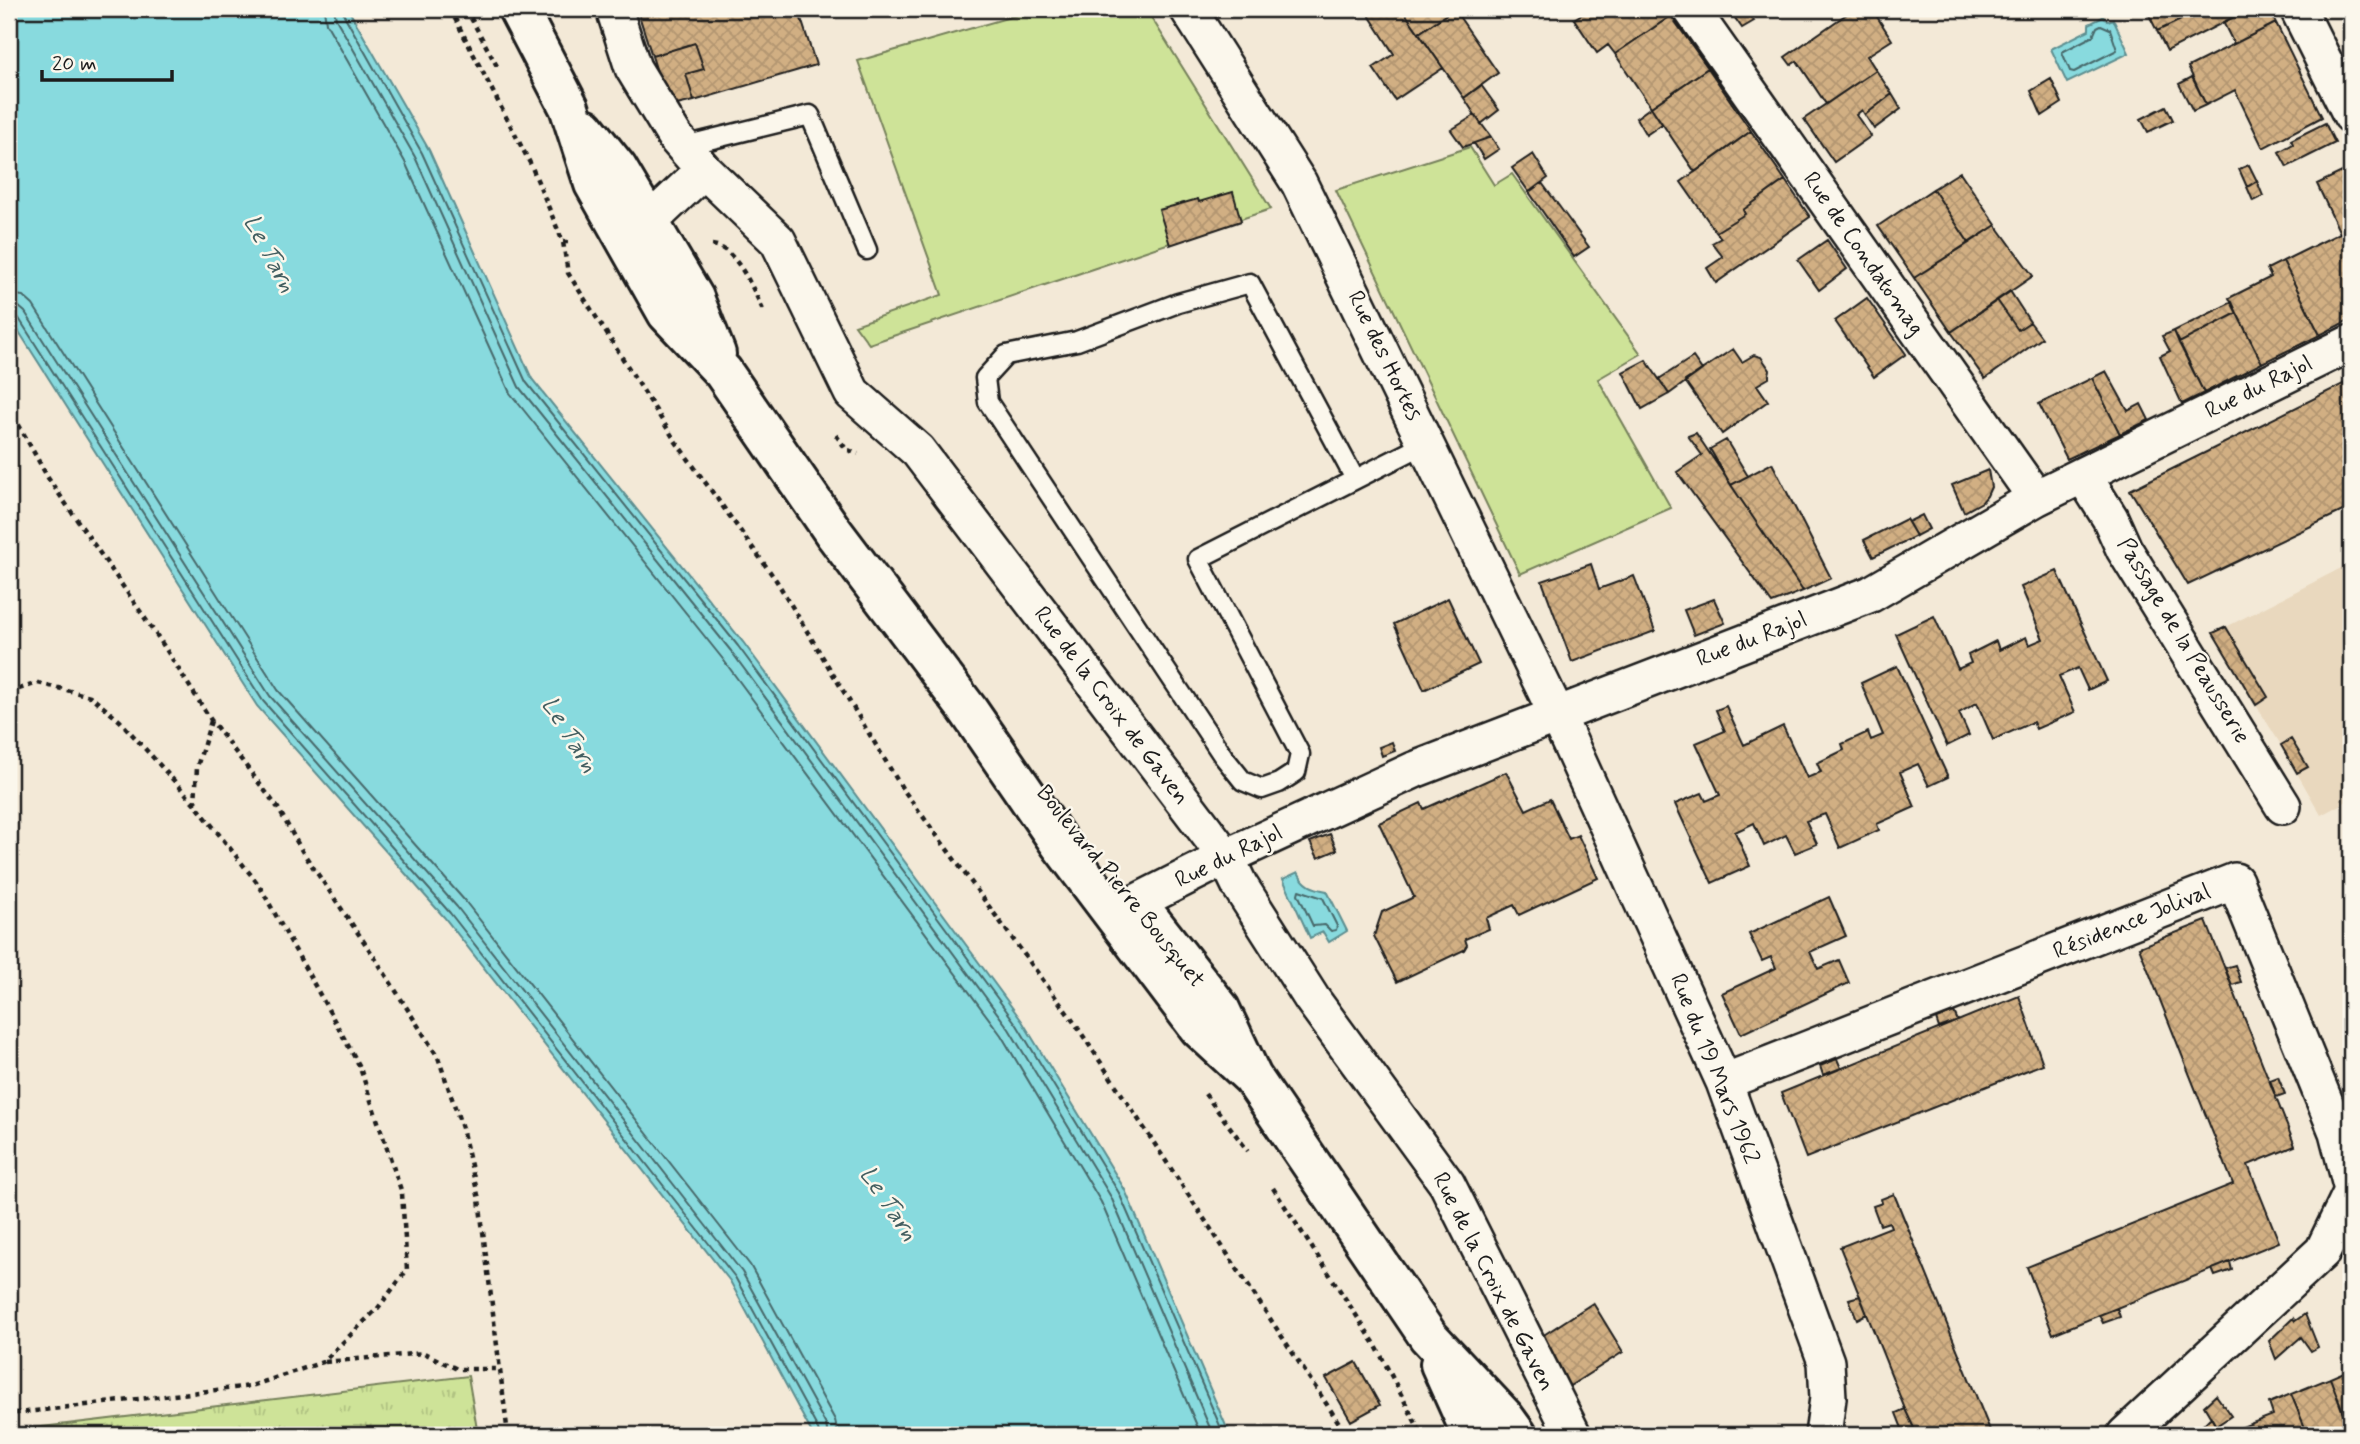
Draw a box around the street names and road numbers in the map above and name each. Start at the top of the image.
street label: Rue de Condatomag [1795,166,1931,342]
street label: Rue des Hortes [1340,286,1428,426]
street label: Rue du Rajol [2200,349,2318,427]
street label: Passage de la Peausserie [2110,533,2256,749]
street label: Rue de la Croix de Gaven [1026,601,1196,811]
street label: Rue du Rajol [1692,605,1812,675]
street label: Boulevard Pierre Bousquet [1029,779,1211,995]
street label: Rue du Rajol [1170,818,1288,896]
street label: Résidence Jolival [2049,877,2215,967]
street label: Rue du 19 Mars 1962 [1662,969,1766,1169]
street label: Rue de la Croix de Gaven [1425,1168,1561,1396]

